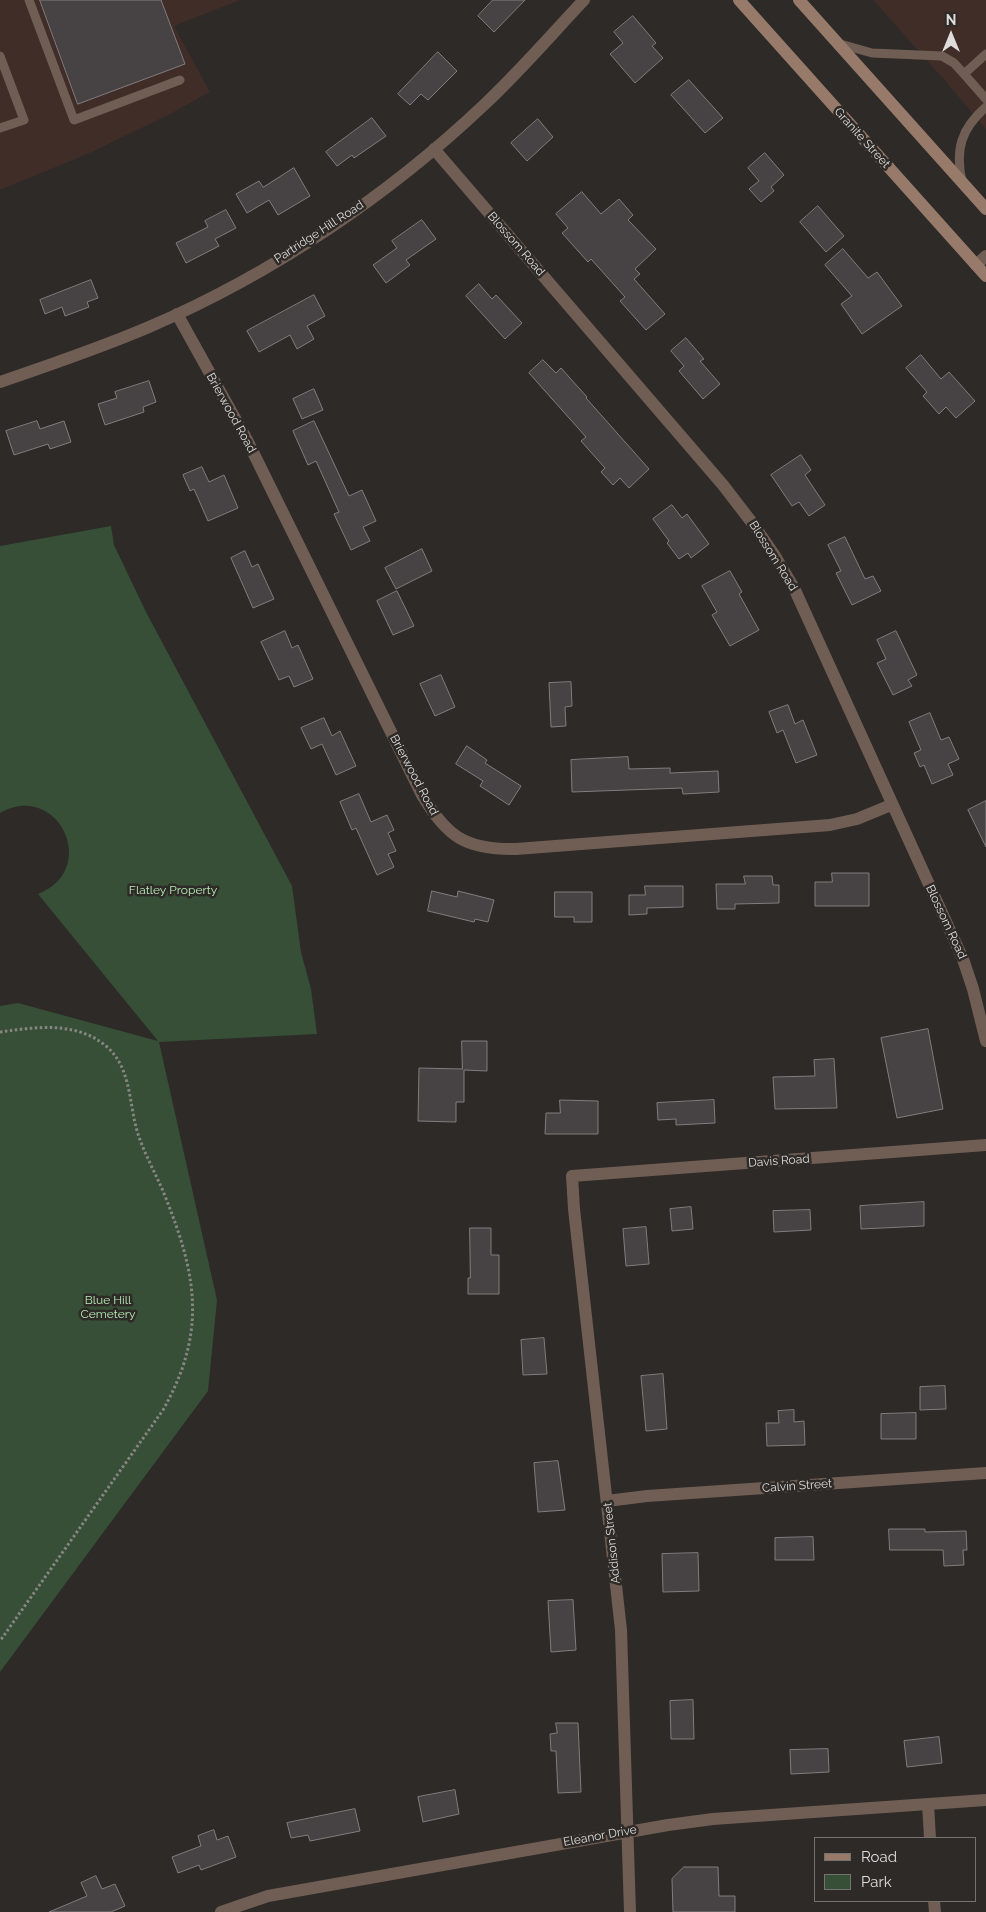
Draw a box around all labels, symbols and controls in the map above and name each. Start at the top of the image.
north arrow [926,10,976,60]
text: N [946,12,956,28]
street label: Granite Street [831,105,893,171]
street label: Partridge Hill Road [272,198,366,266]
street label: Blossom Road [484,209,548,279]
street label: Brierwood Road [203,371,259,455]
street label: Blossom Road [746,518,800,594]
street label: Brierwood Road [387,732,441,818]
park label: Flatley Property [129,883,217,897]
street label: Blossom Road [923,883,969,961]
street label: Davis Road [748,1152,810,1170]
park label: Blue Hill Cemetery [81,1293,135,1321]
street label: Calvin Street [762,1476,832,1496]
street label: Addison Street [601,1502,623,1584]
street label: Eleanor Drive [562,1822,638,1850]
legend [814,1837,976,1902]
text: Road [861,1848,897,1866]
text: Park [861,1873,892,1891]

